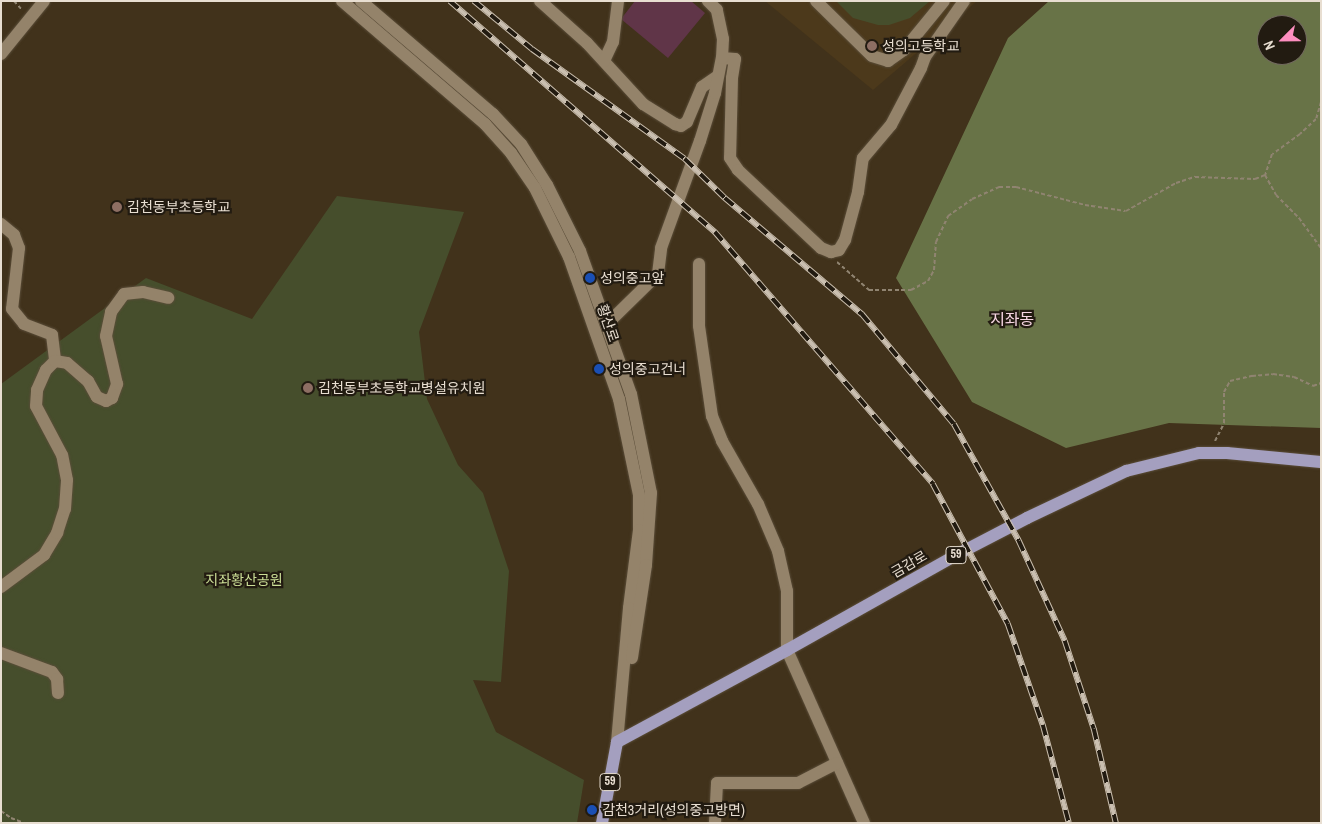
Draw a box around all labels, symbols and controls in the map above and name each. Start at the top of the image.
north arrow [1257,15,1307,65]
place label: 성의고등학교 [882,38,959,54]
text: N [1259,38,1279,53]
marker: 성의고등학교 [866,40,878,52]
place label: 김천동부초등학교 [127,199,230,215]
marker: 김천동부초등학교 [111,201,123,213]
place label: 성의중고앞 [600,270,664,286]
marker: 성의중고앞 [584,272,596,284]
street label: 황산로 [594,302,622,344]
district label: 지좌동 [990,309,1034,329]
place label: 성의중고건너 [609,361,686,377]
marker: 성의중고건너 [593,363,605,375]
place label: 김천동부초등학교병설유치원 [318,380,485,396]
marker: 김천동부초등학교병설유치원 [302,382,314,394]
road number: 59 [945,546,967,564]
street label: 금감로 [888,547,930,581]
park label: 지좌황산공원 [205,572,283,588]
road number: 59 [599,772,621,792]
place label: 감천3거리(성의중고방면) [602,802,745,818]
marker: 감천3거리(성의중고방면) [586,804,598,816]

